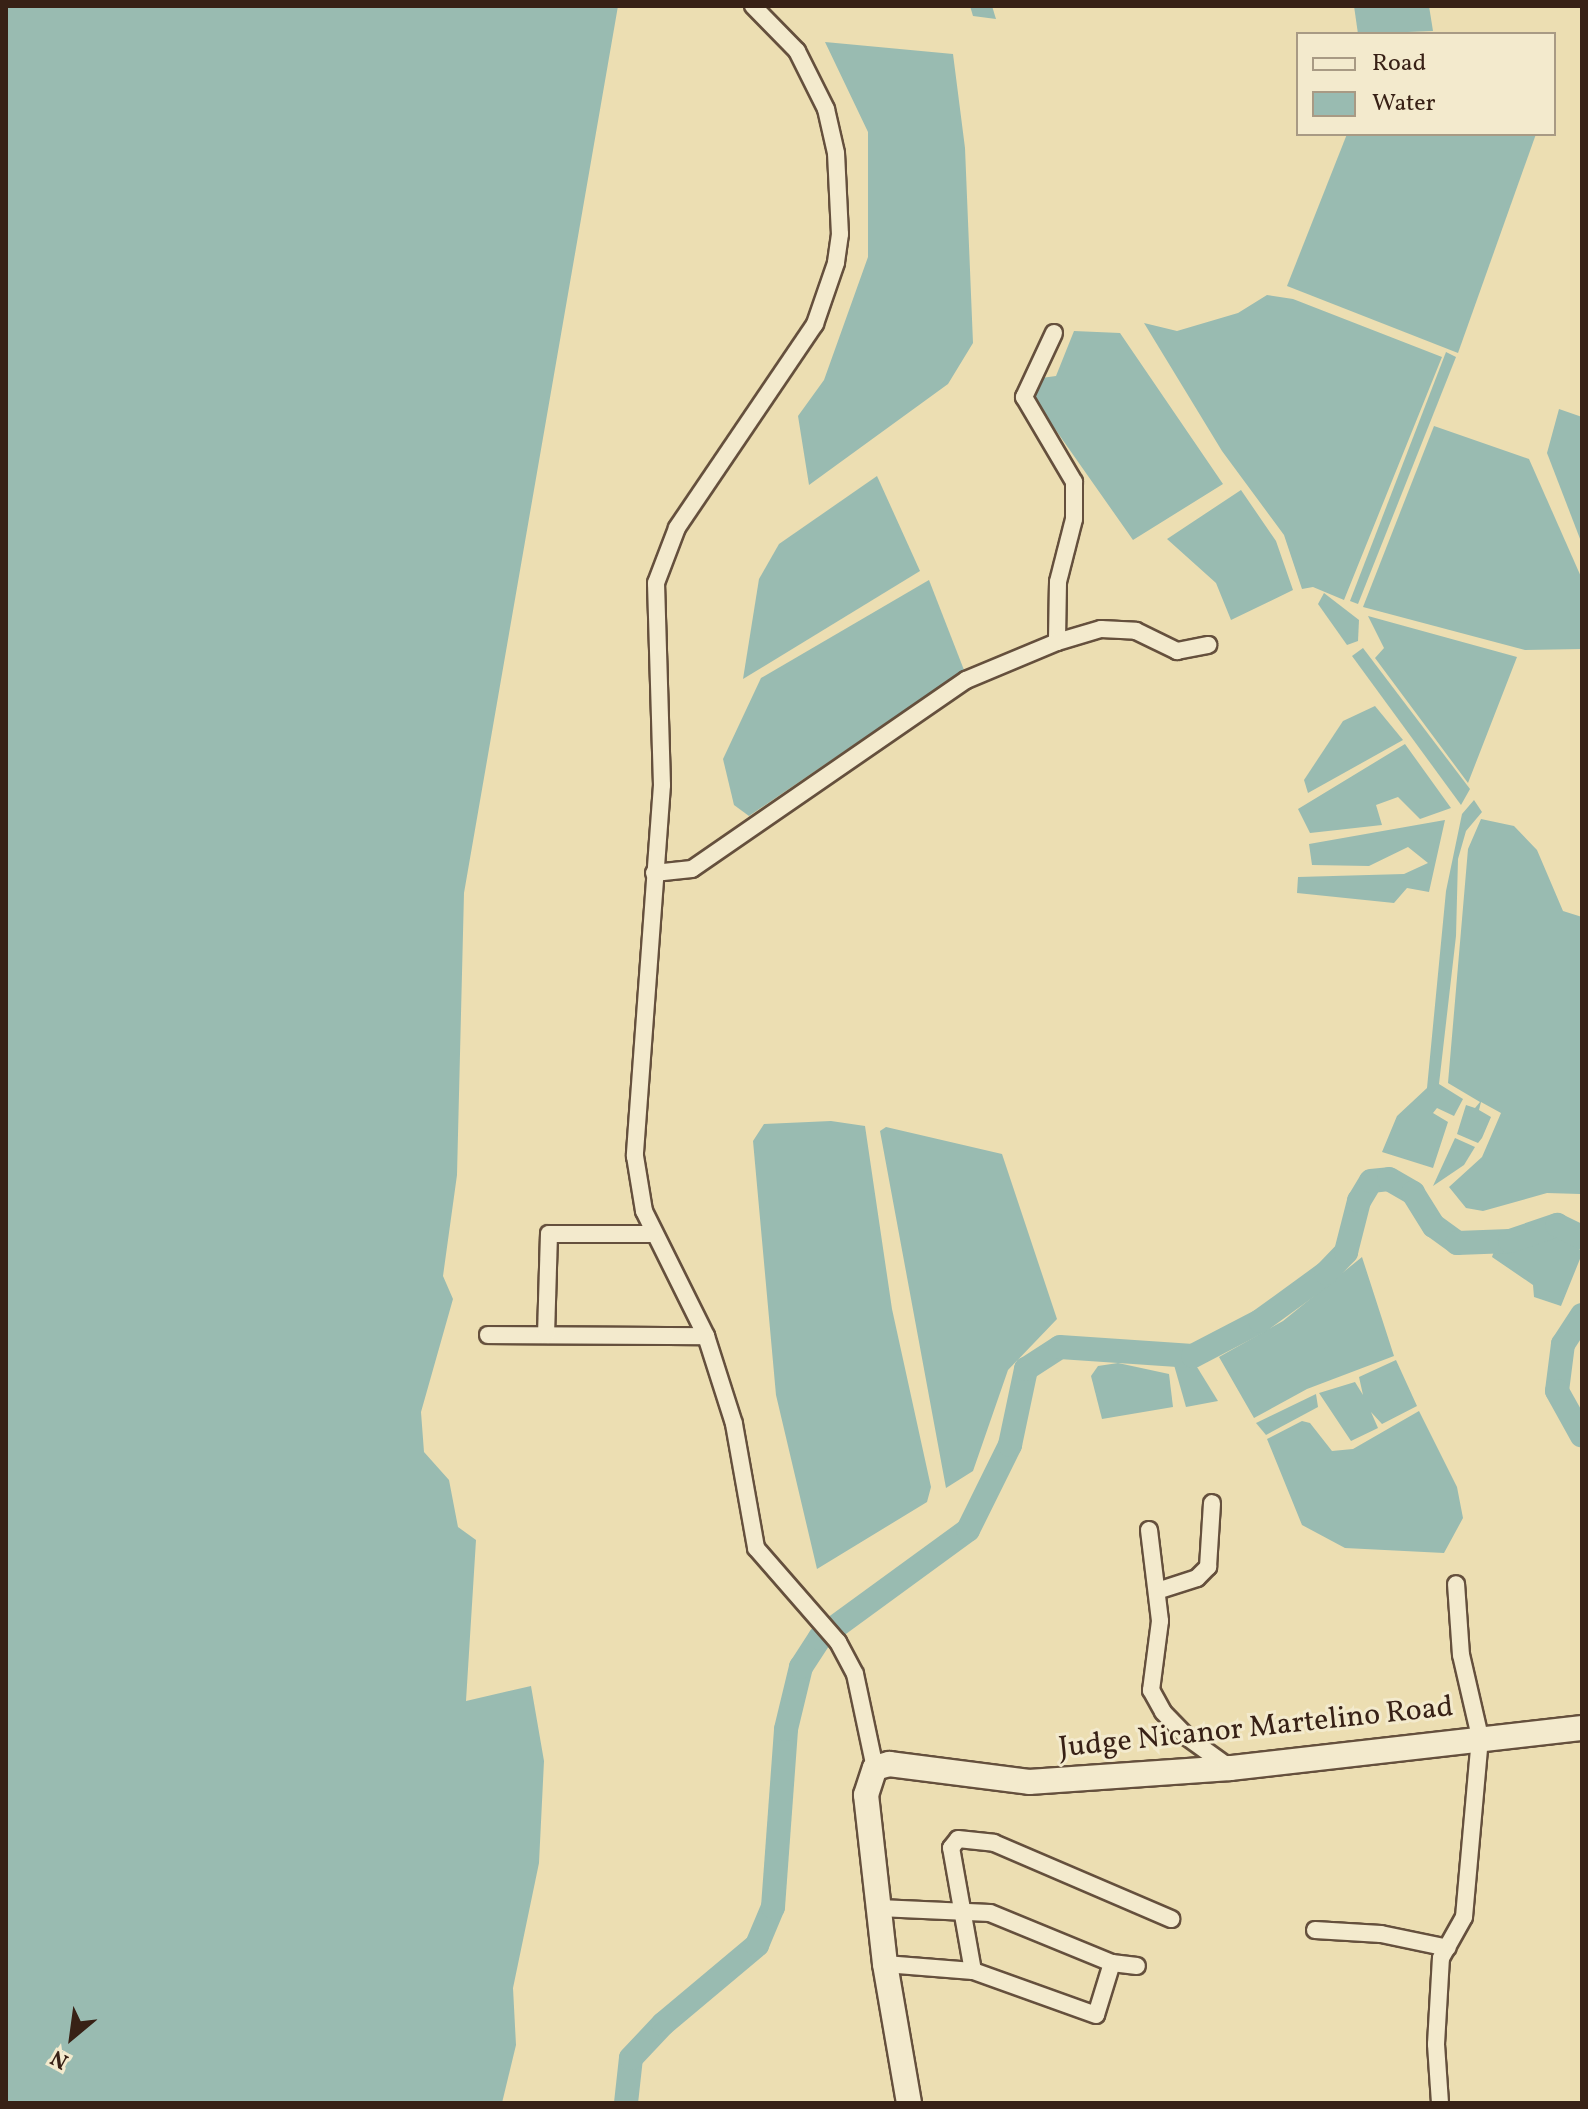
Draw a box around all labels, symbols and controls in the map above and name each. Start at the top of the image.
legend [1296,32,1556,136]
text: Road [1372,47,1426,81]
text: Water [1372,87,1436,121]
street label: Judge Nicanor Martelino Road [1057,1689,1455,1767]
north arrow [32,1997,112,2077]
text: N [46,2041,75,2076]

